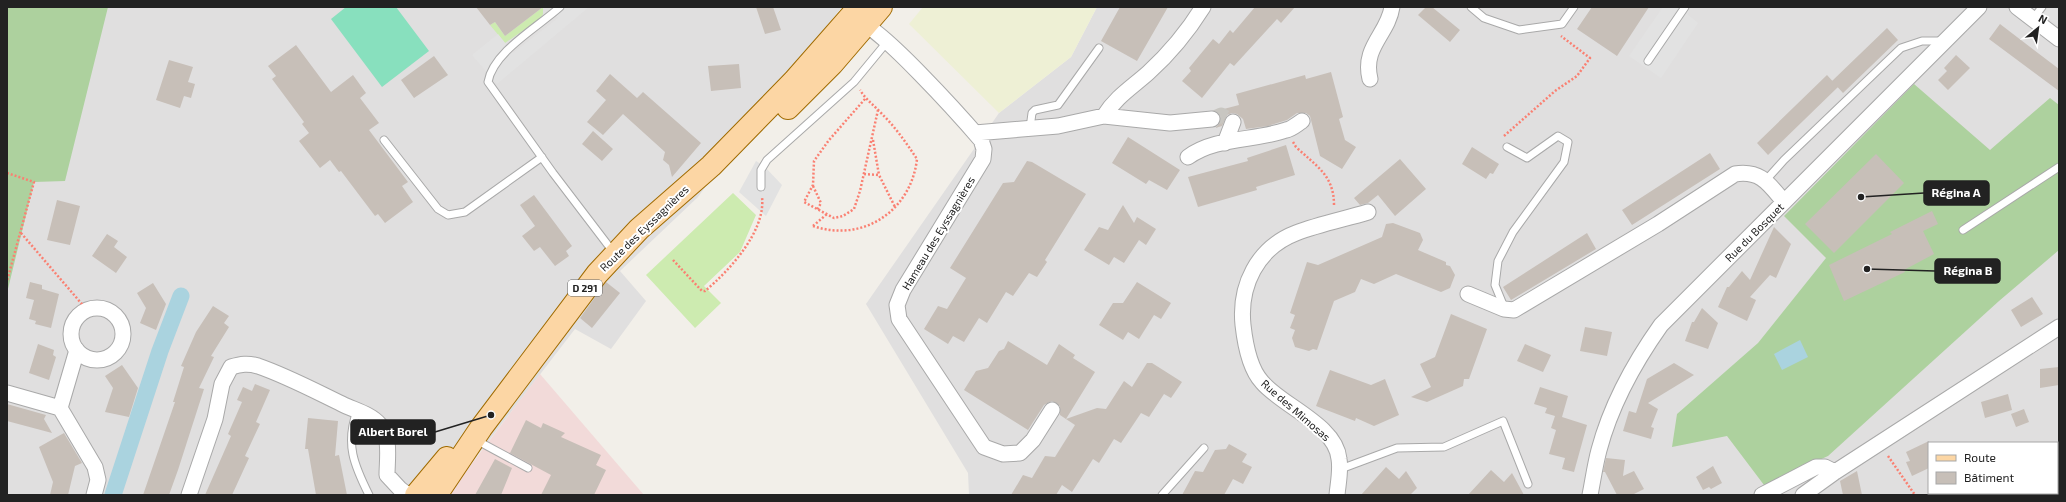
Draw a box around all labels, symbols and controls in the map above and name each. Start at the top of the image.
north arrow [2018,8,2058,48]
text: N [2036,11,2050,26]
street label: Hameau des Eyssagnières [899,174,977,292]
callout: Régina A [1924,181,1989,205]
street label: Route des Eyssagnières [597,182,691,274]
text: Régina A [1932,185,1981,199]
street label: Rue du Bosquet [1722,200,1786,264]
callout: Régina B [1935,259,2000,283]
text: Régina B [1943,263,1993,277]
road number: D 291 [568,280,602,296]
street label: Rue des Mimosas [1259,377,1333,444]
callout: Albert Borel [351,420,435,444]
text: Albert Borel [359,424,427,438]
legend [1928,442,2058,494]
text: Route [1964,450,1996,464]
text: Bâtiment [1964,470,2015,484]

